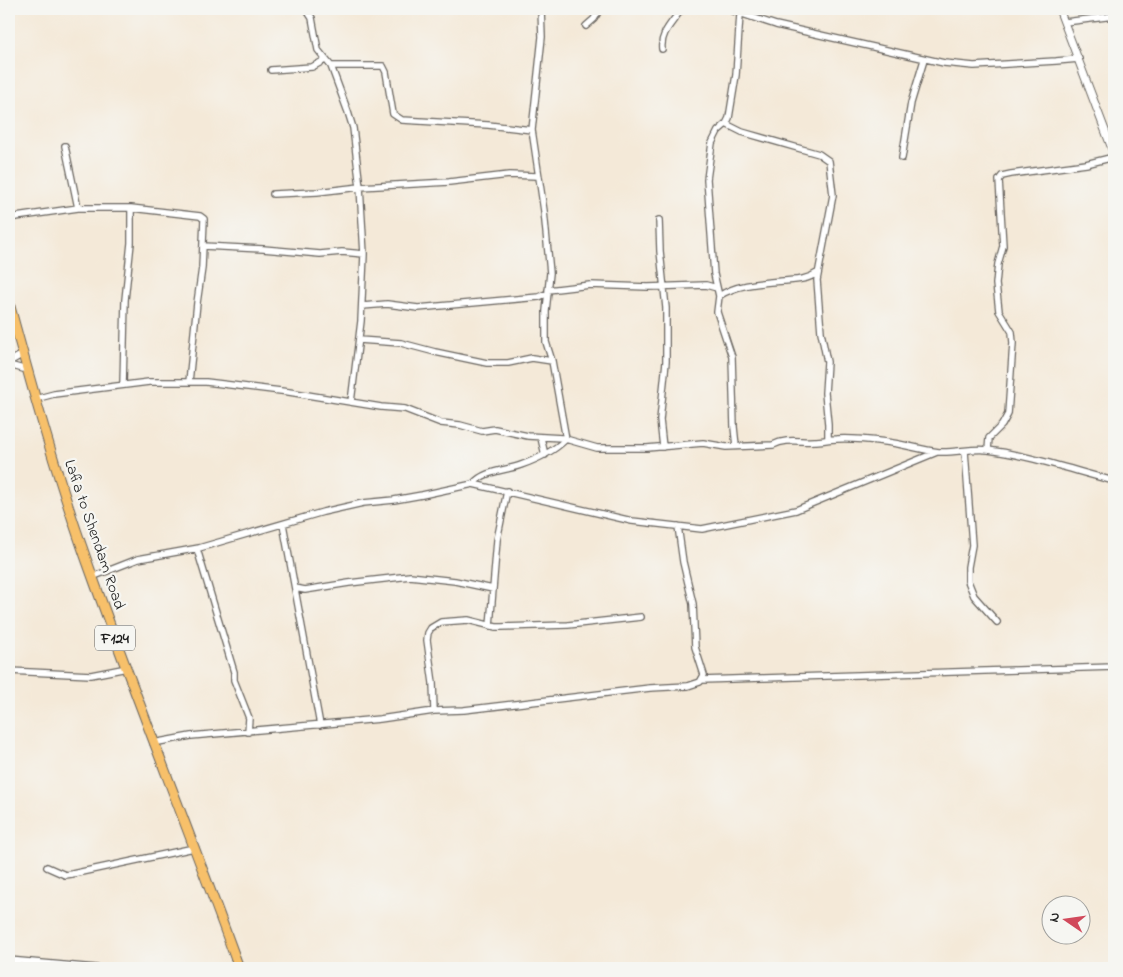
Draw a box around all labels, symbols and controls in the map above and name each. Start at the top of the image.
street label: Lafia to Shendam Road [57,457,131,613]
road number: F124 [95,626,135,650]
north arrow [1040,894,1090,944]
text: N [1044,910,1066,924]

